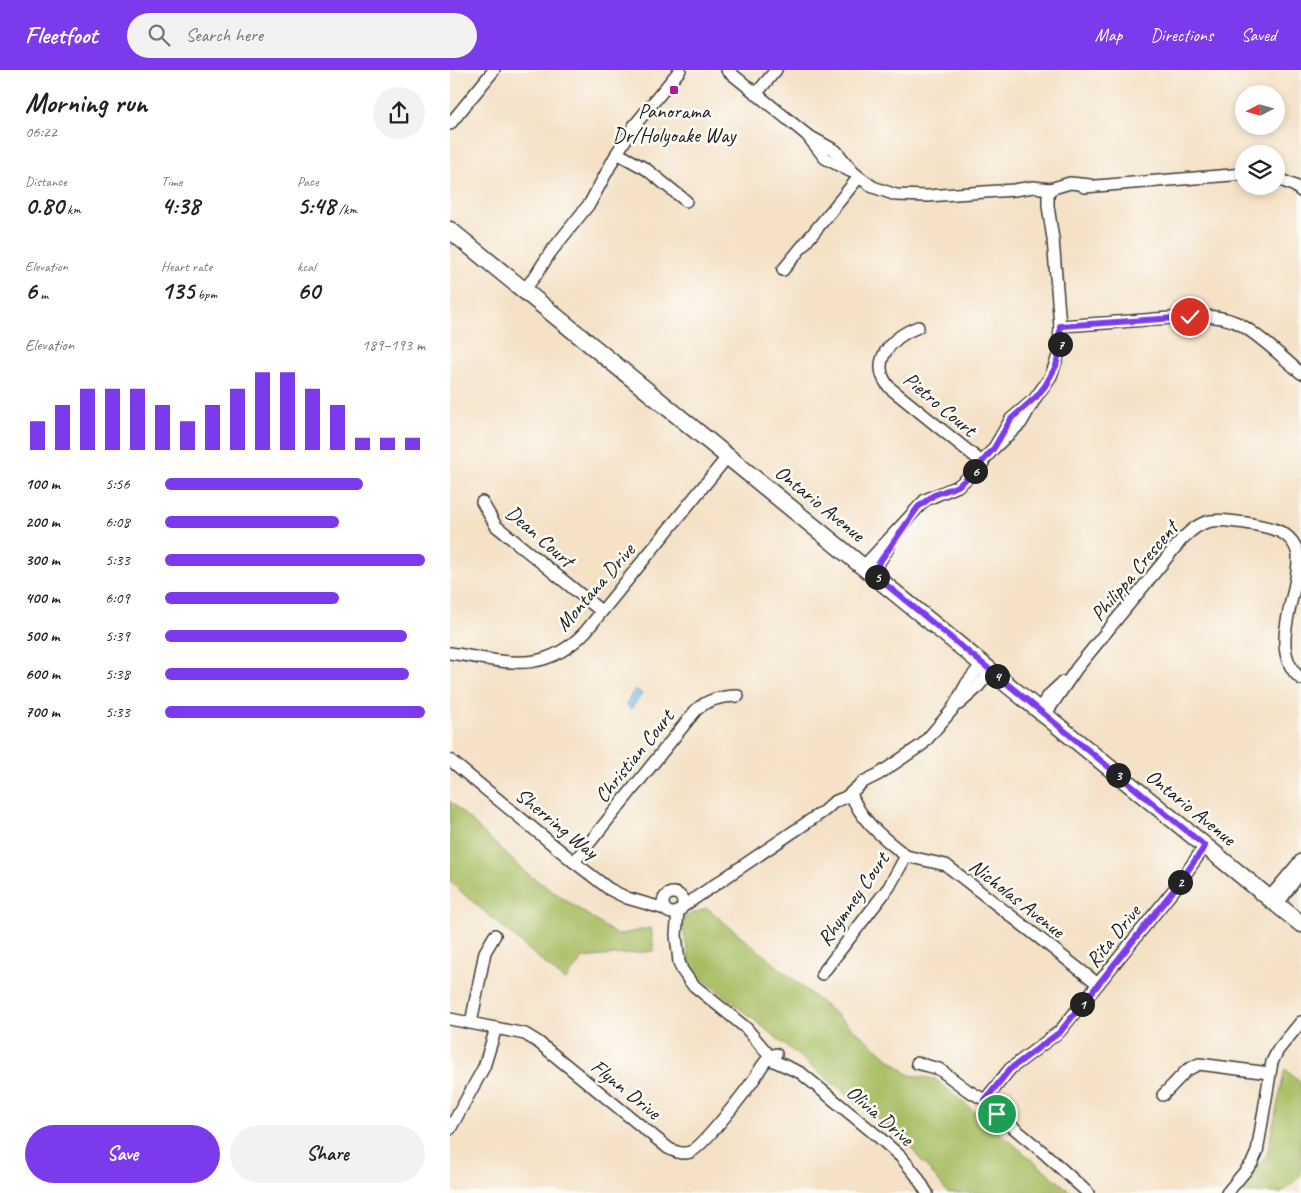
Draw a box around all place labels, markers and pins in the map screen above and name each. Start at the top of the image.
marker: Panorama Dr/Holyoake Way [668,84,680,96]
place label: Panorama Dr/Holyoake Way [612,98,737,148]
pin [1169,296,1211,338]
pin: 7 [1048,332,1072,356]
pin: 6 [962,458,988,484]
pin: 5 [864,564,890,590]
pin: 4 [984,664,1010,688]
pin: 3 [1106,762,1130,788]
pin: 2 [1168,870,1192,894]
pin: 1 [1070,992,1094,1016]
pin [976,1093,1018,1135]

